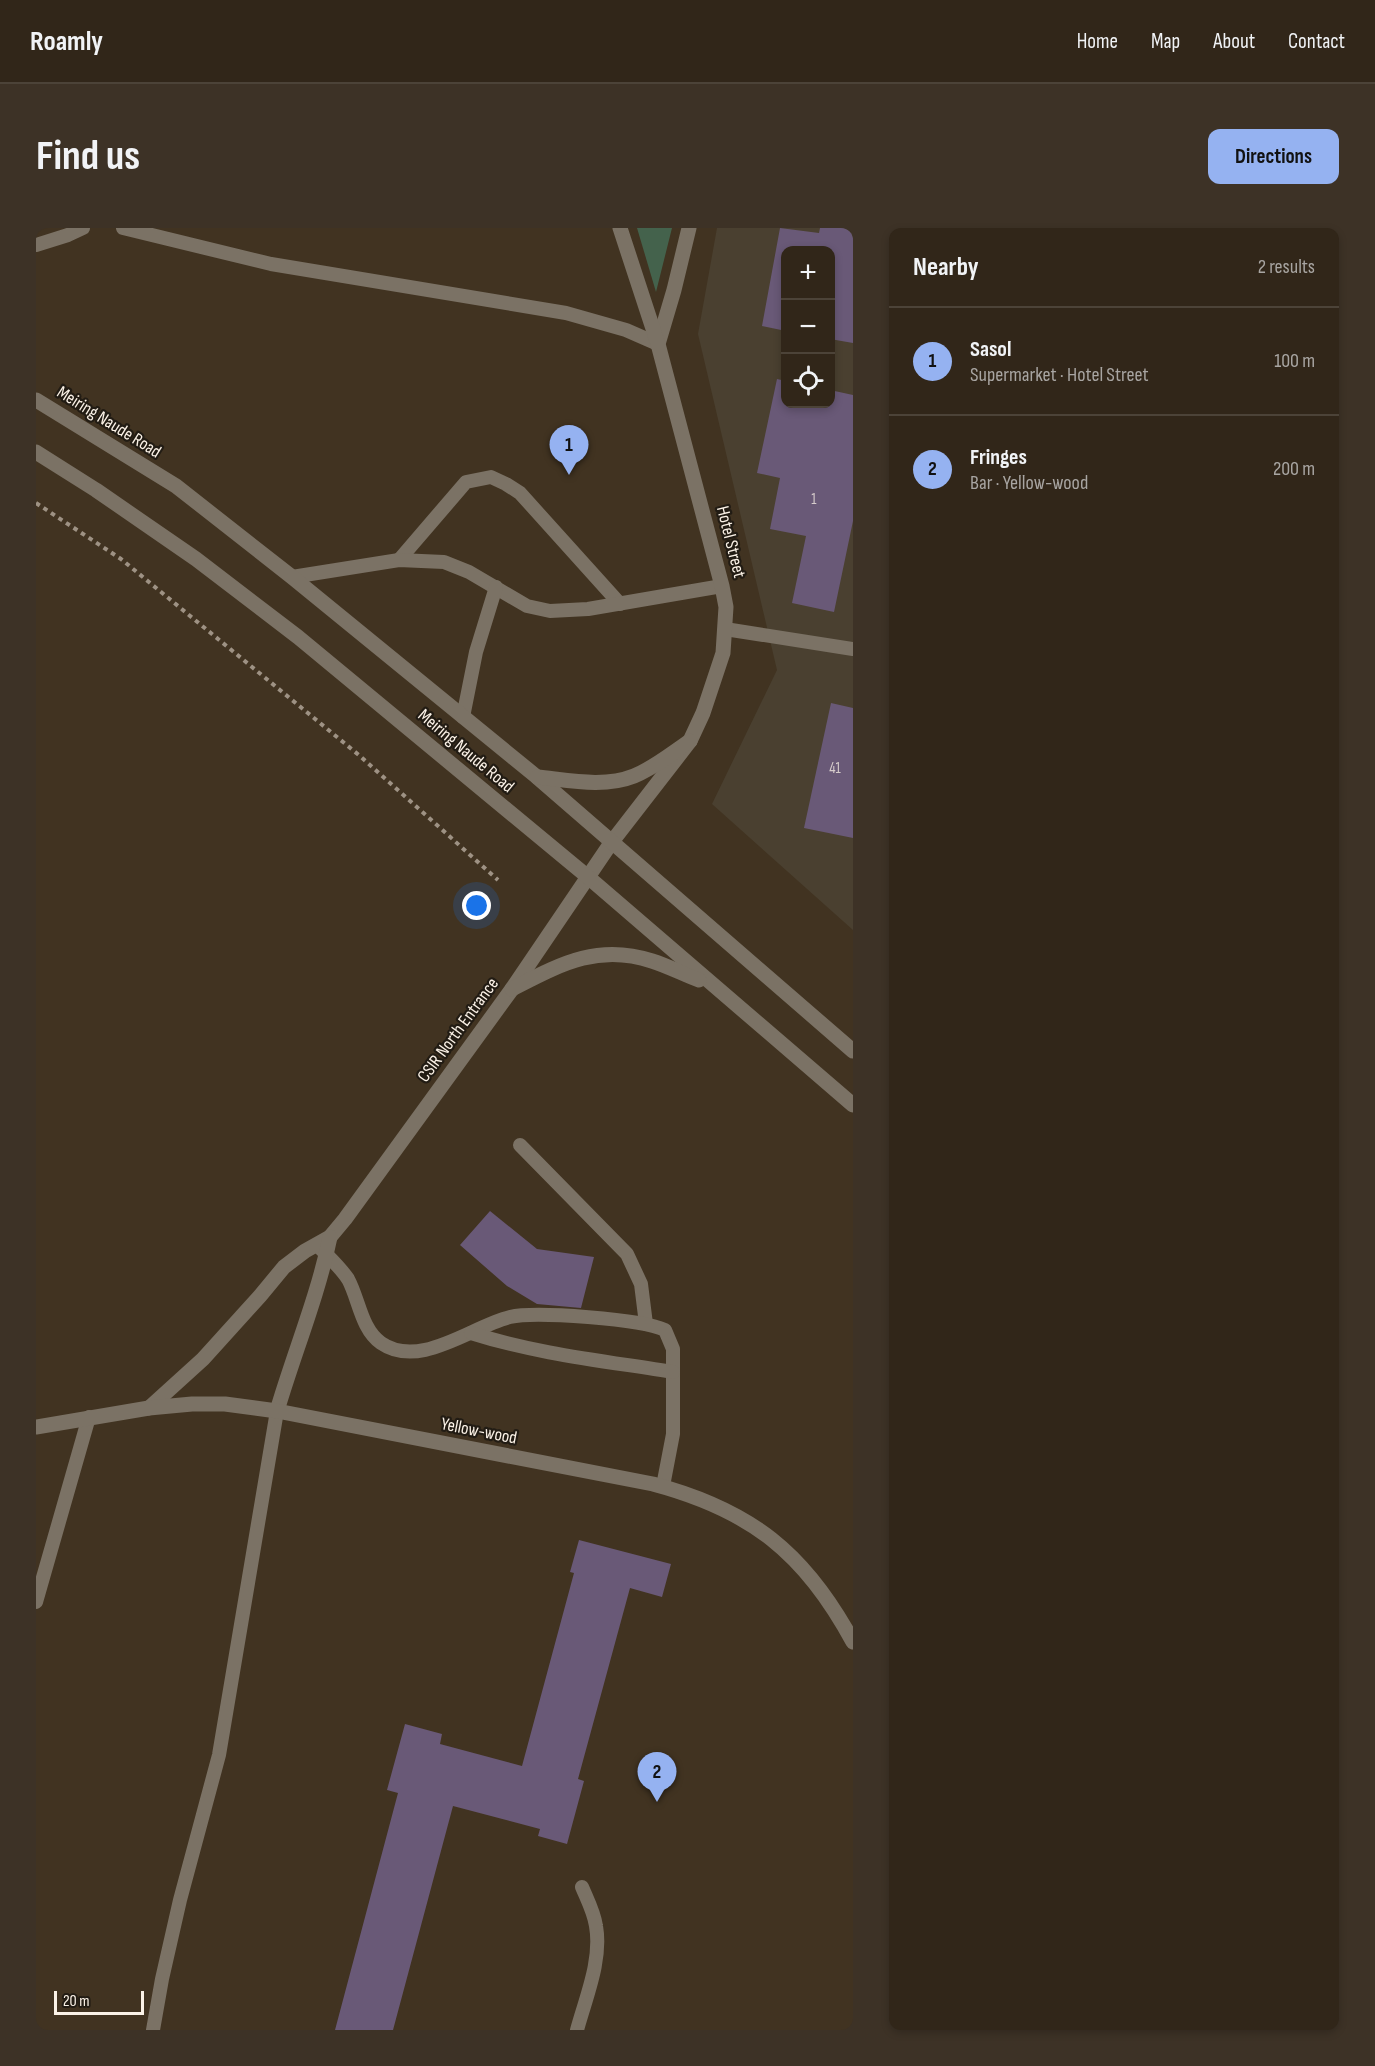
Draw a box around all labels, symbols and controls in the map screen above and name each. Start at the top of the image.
text: Roamly [30,25,103,58]
text: Home [1077,29,1118,54]
text: Map [1151,29,1180,54]
text: About [1213,29,1255,54]
text: Contact [1288,29,1345,54]
button: Directions [1208,129,1339,184]
text: Find us [36,131,140,182]
map controls [781,246,835,408]
button: + [781,246,835,300]
text: Nearby [913,252,979,283]
text: 2 results [1258,255,1315,279]
button: − [781,300,835,354]
text: Sasol [970,336,1011,363]
text: 1 [929,349,936,373]
text: 100 m [1274,349,1315,373]
button: locate [781,354,835,408]
text: Supermarket · Hotel Street [970,363,1149,387]
street label: Meiring Naude Road [53,382,165,462]
pin: 1 [550,426,588,475]
text: Fringes [970,444,1027,471]
text: 2 [928,457,937,481]
text: 200 m [1273,457,1315,481]
text: Bar · Yellow-wood [970,471,1088,495]
house number: 1 [811,490,817,509]
street label: Hotel Street [712,504,750,581]
street label: Meiring Naude Road [414,705,518,797]
house number: 41 [829,759,842,778]
your location [462,891,491,920]
street label: CSIR North Entrance [413,974,503,1086]
street label: Yellow-wood [439,1413,519,1449]
pin: 2 [638,1752,676,1802]
scale bar [54,1988,144,2016]
text: 20 m [63,1992,90,2011]

